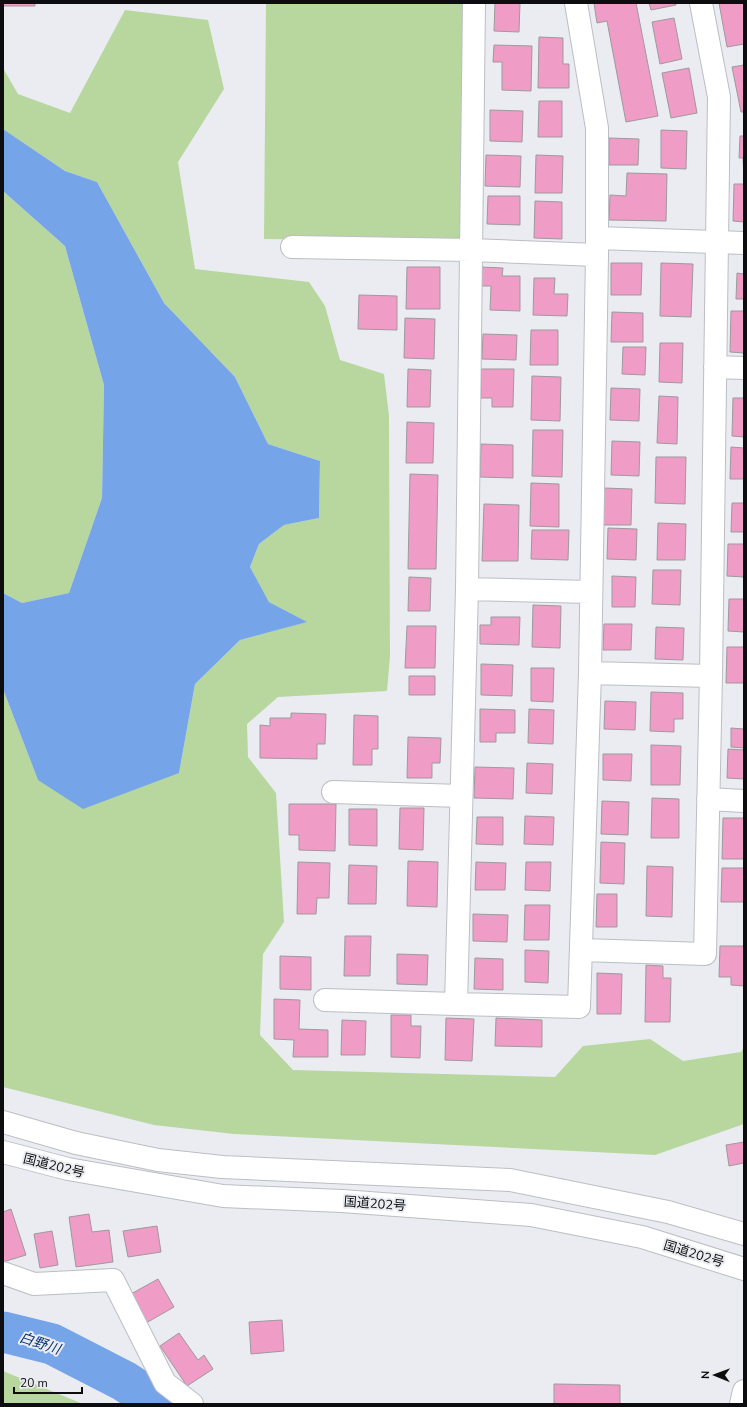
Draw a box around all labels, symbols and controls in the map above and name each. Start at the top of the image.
street label: 国道202号 [21,1150,86,1182]
street label: 国道202号 [343,1193,407,1215]
street label: 国道202号 [661,1236,726,1272]
water label: 白野川 [17,1328,65,1360]
north arrow [695,1355,735,1395]
scale bar [14,1369,82,1395]
text: N [698,1371,713,1379]
text: 20 m [20,1375,48,1391]

